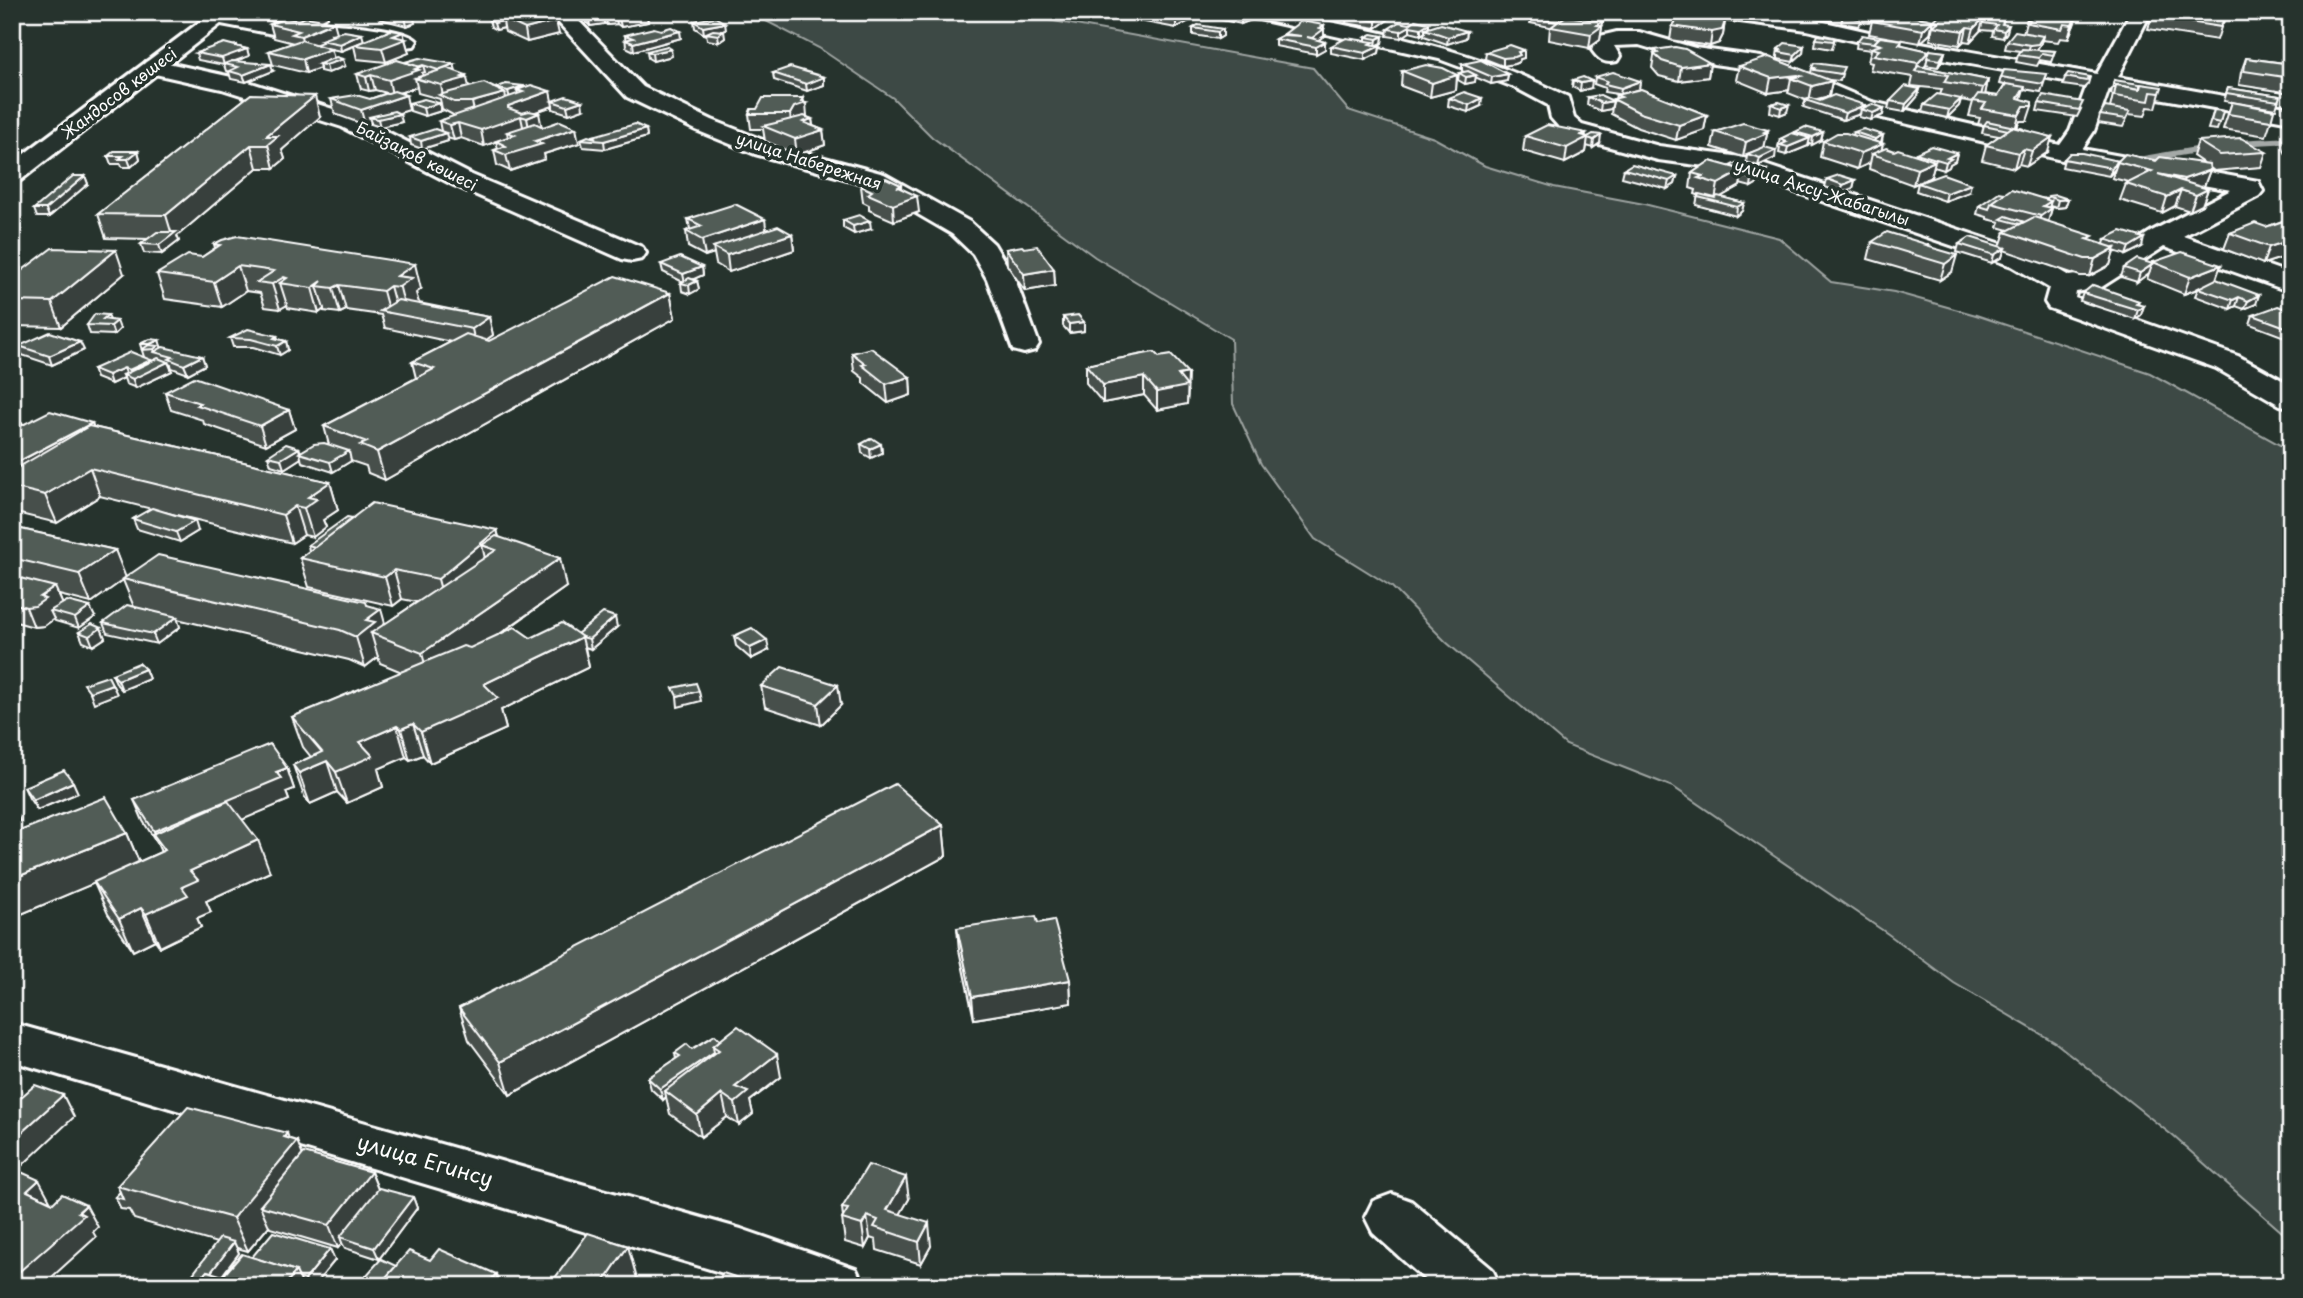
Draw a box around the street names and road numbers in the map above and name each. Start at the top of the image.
street label: Жандосов көшесі [56,41,181,144]
street label: Байзақов көшесі [353,114,482,196]
street label: улица Набережная [734,125,885,195]
street label: улица Аксу-Жабагылы [1732,151,1913,231]
street label: улица Егинсу [354,1124,497,1194]

